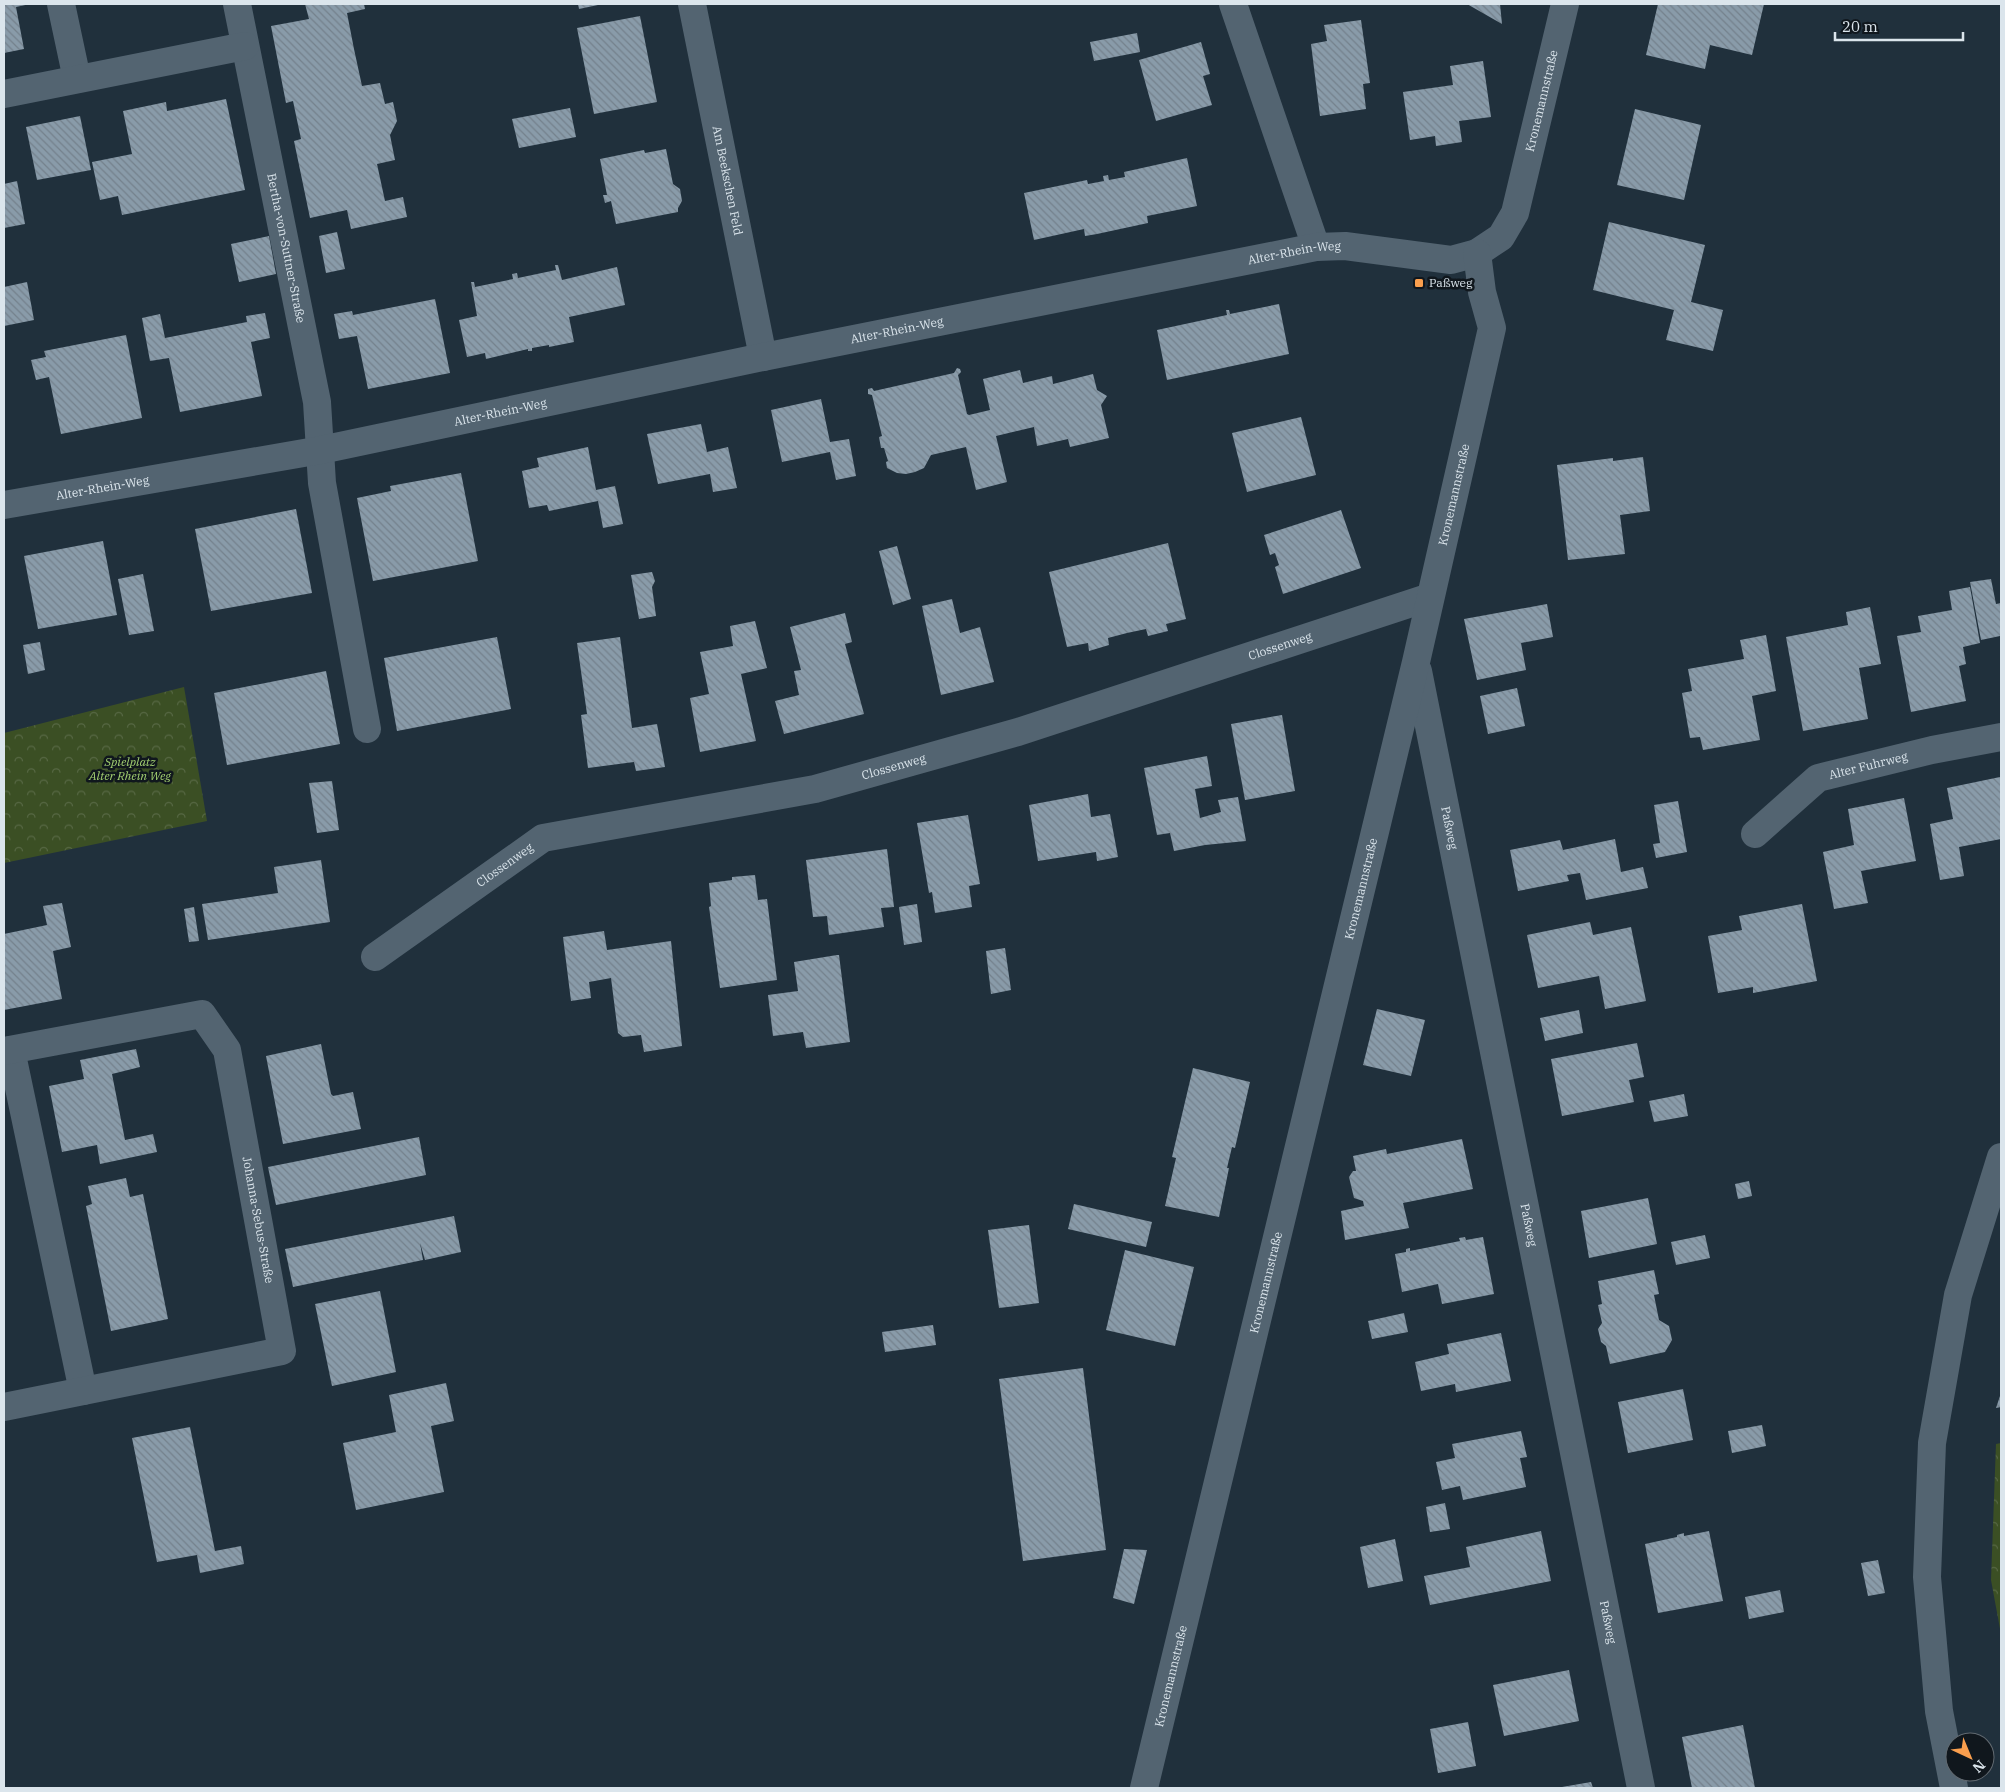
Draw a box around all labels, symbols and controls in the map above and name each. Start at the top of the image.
scale bar [1835,10,1962,42]
text: 20 m [1842,17,1878,36]
street label: Kronemannstraße [1522,48,1561,153]
street label: Am Beekschen Feld [710,124,746,236]
street label: Bertha-von-Suttner-Straße [264,172,309,324]
street label: Alter-Rhein-Weg [1246,238,1342,267]
place label: Paßweg [1429,275,1473,290]
marker: Paßweg [1413,277,1425,289]
street label: Alter-Rhein-Weg [849,313,945,346]
street label: Alter-Rhein-Weg [453,395,548,429]
street label: Kronemannstraße [1435,442,1472,547]
street label: Alter-Rhein-Weg [55,472,151,503]
street label: Clossenweg [1246,628,1314,663]
street label: Alter Fuhrweg [1827,748,1909,782]
street label: Clossenweg [860,750,928,783]
park label: Spielplatz Alter Rhein Weg [88,754,171,783]
street label: Paßweg [1438,805,1462,851]
street label: Kronemannstraße [1341,836,1380,941]
street label: Clossenweg [473,839,536,890]
street label: Johanna-Sebus-Straße [240,1155,277,1284]
street label: Paßweg [1517,1202,1541,1248]
street label: Kronemannstraße [1246,1230,1285,1335]
street label: Paßweg [1597,1599,1620,1645]
street label: Kronemannstraße [1151,1624,1190,1728]
north arrow [1945,1732,1995,1782]
text: N [1969,1756,1989,1777]

